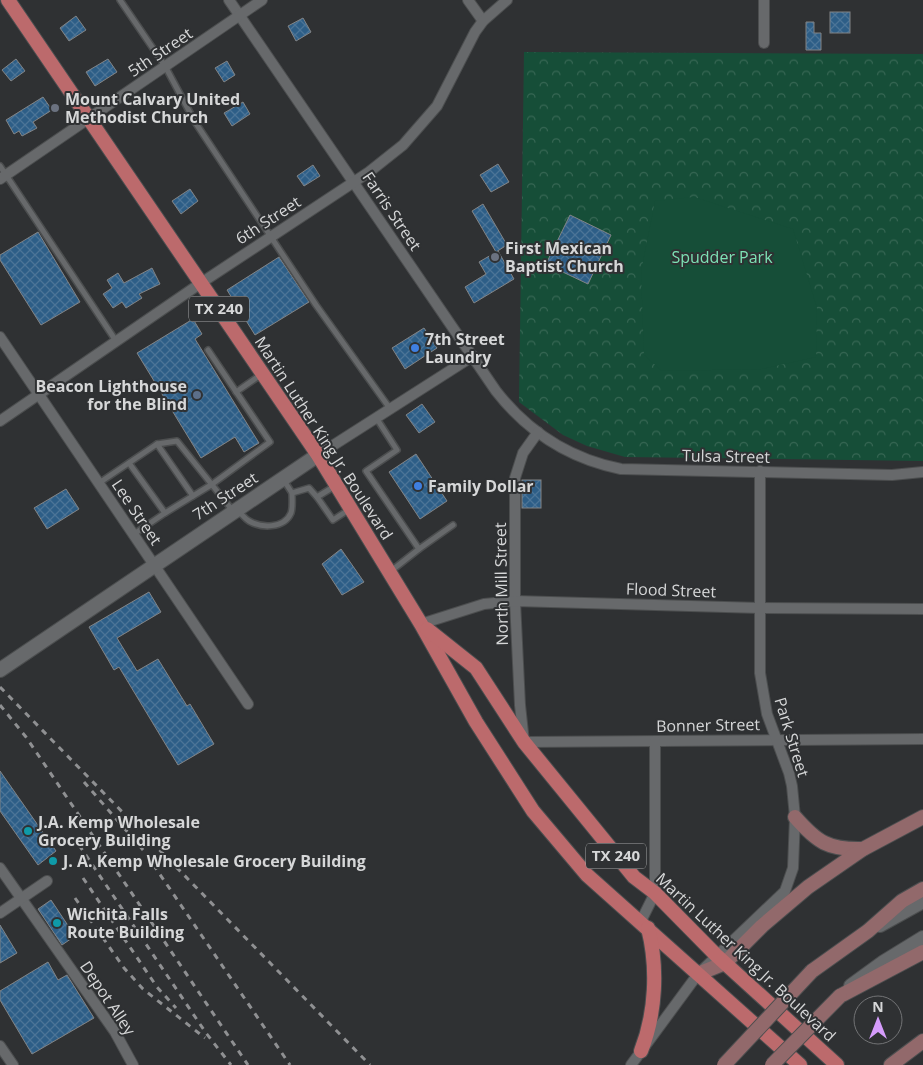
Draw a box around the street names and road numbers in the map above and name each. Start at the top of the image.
street label: 5th Street [123,22,197,82]
street label: Farris Street [358,167,427,255]
street label: 6th Street [231,191,305,249]
road number: TX 240 [189,296,249,322]
street label: Martin Luther King Jr. Boulevard [250,332,398,544]
street label: Tulsa Street [682,444,770,468]
street label: 7th Street [188,467,262,525]
street label: Lee Street [107,475,167,550]
street label: North Mill Street [489,522,513,646]
street label: Flood Street [626,577,717,603]
street label: Park Street [769,694,815,780]
street label: Bonner Street [656,713,760,737]
road number: TX 240 [586,844,646,868]
street label: Martin Luther King Jr. Boulevard [651,868,841,1046]
street label: Depot Alley [75,957,141,1040]

